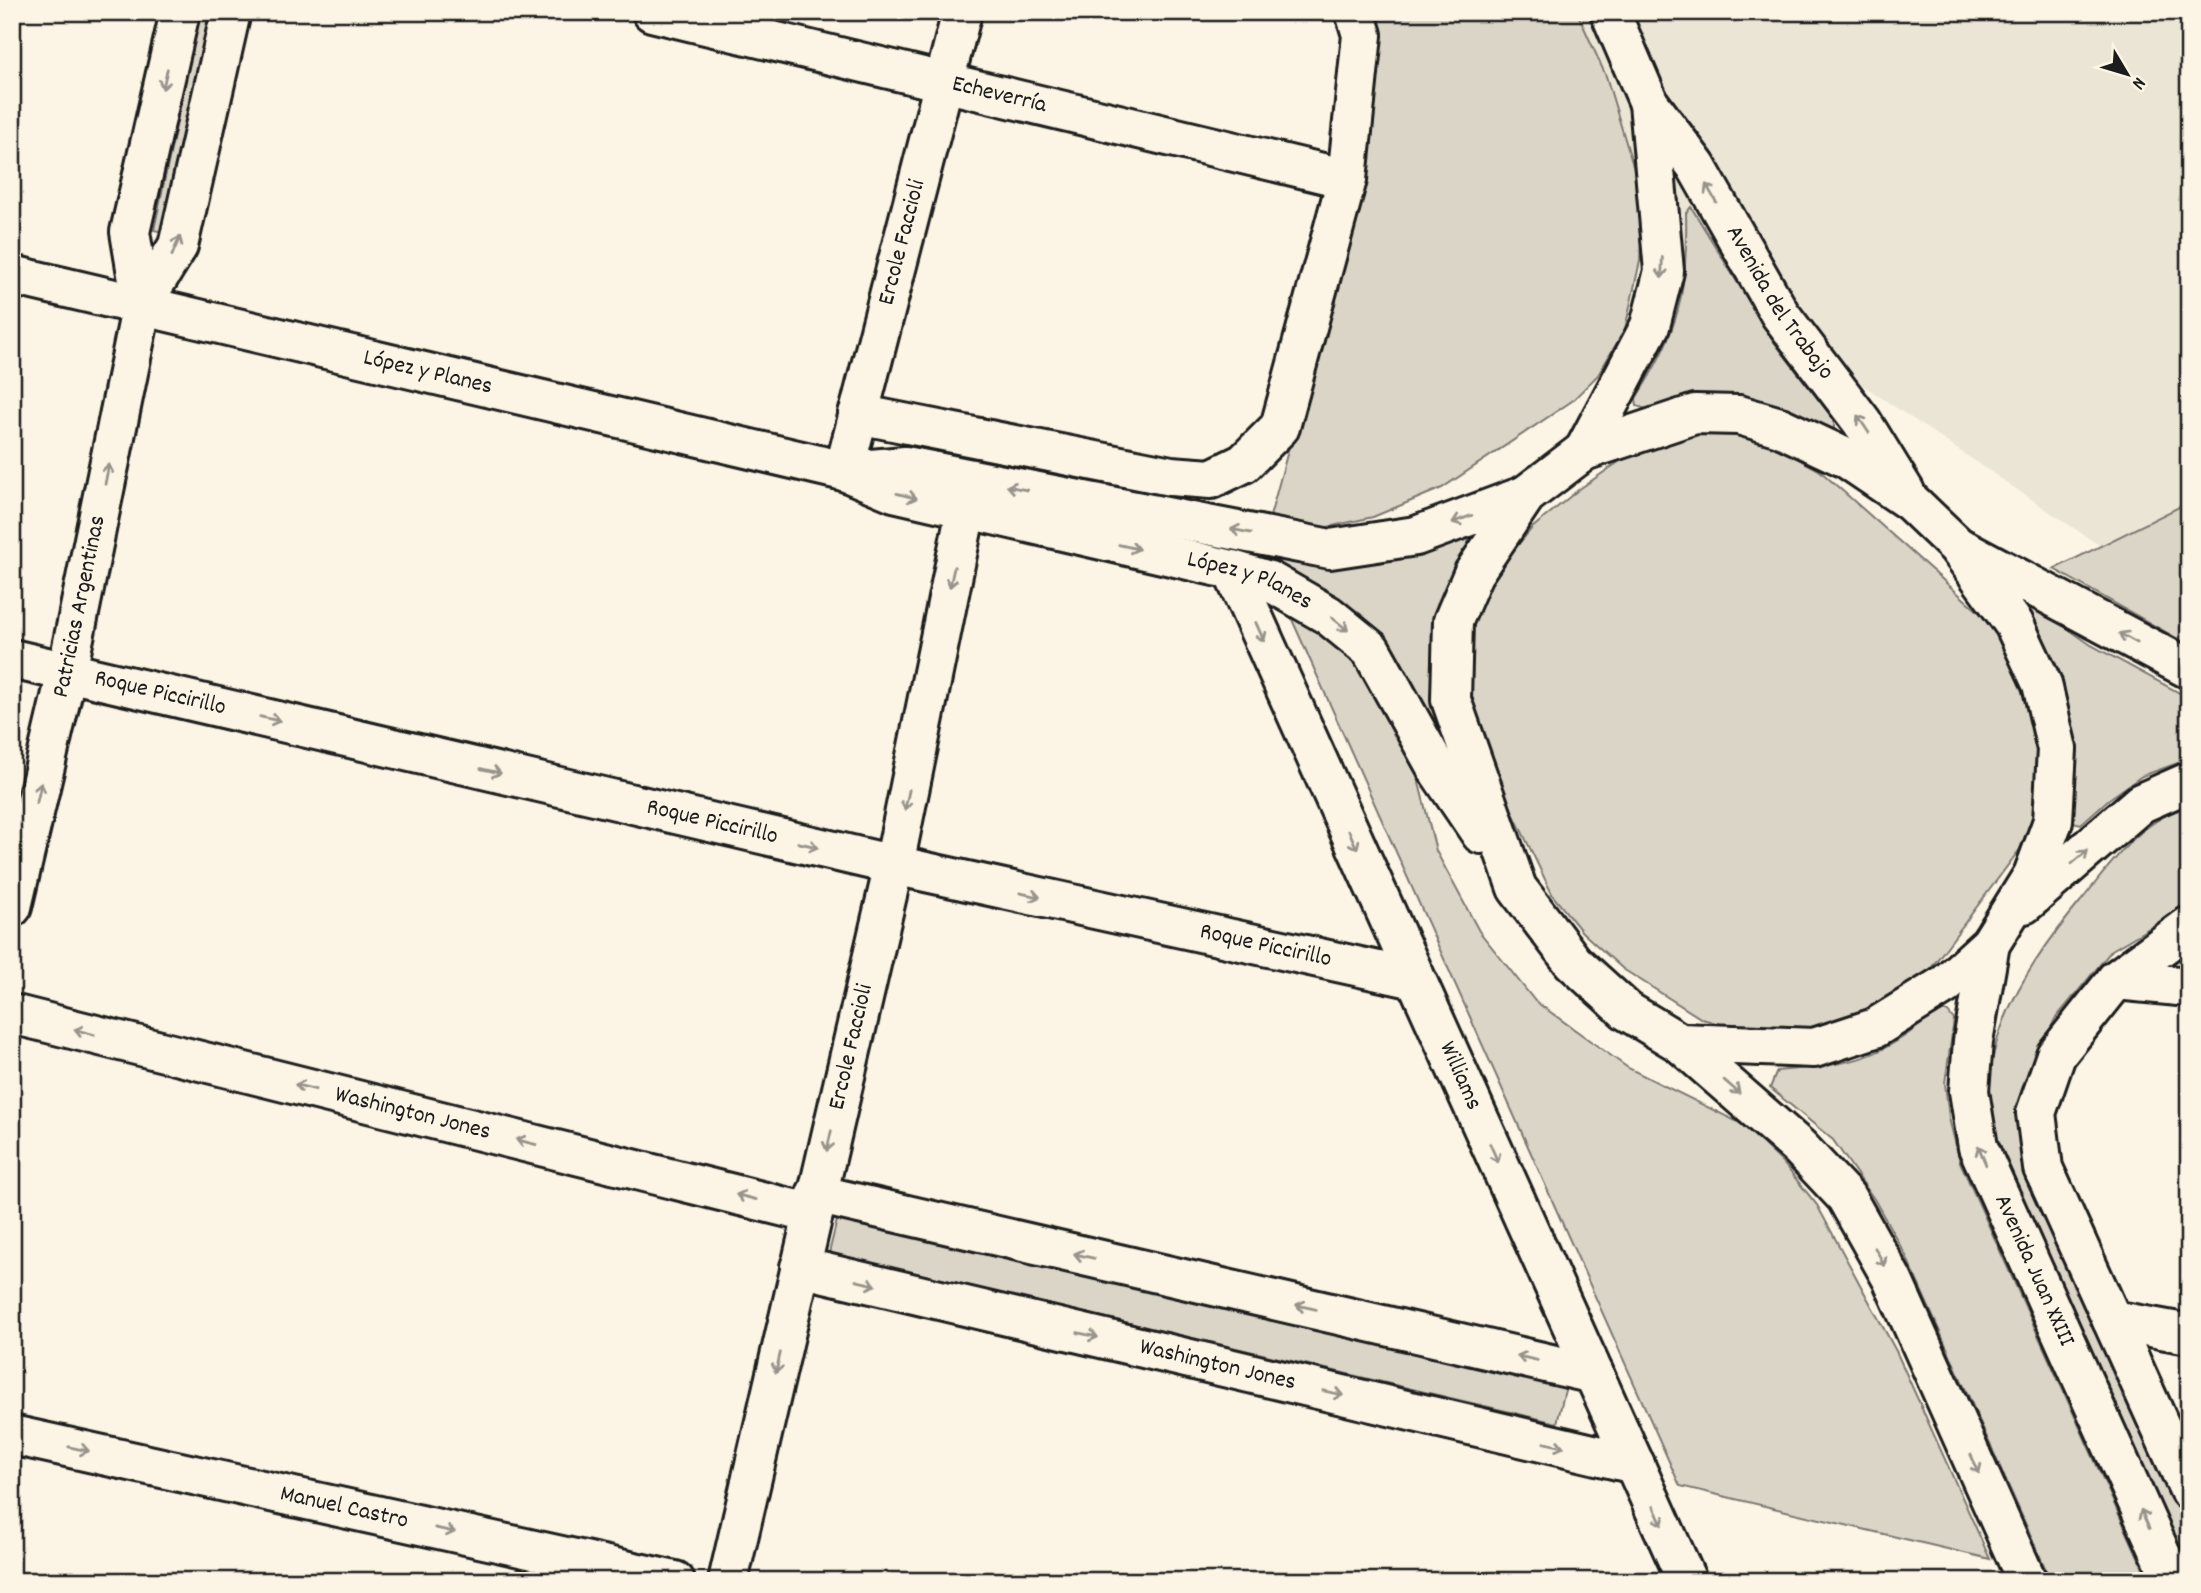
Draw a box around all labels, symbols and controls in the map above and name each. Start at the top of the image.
north arrow [2092,38,2162,108]
one-way arrow [158,67,171,90]
street label: Echeverría [948,68,1051,123]
text: N [2124,70,2151,94]
street label: Ercole Faccioli [870,176,935,309]
one-way arrow [1704,183,1717,204]
street label: Avenida del Trabajo [1716,219,1842,388]
one-way arrow [171,236,184,257]
one-way arrow [1655,256,1668,279]
street label: López y Planes [360,341,496,405]
one-way arrow [1855,414,1869,434]
one-way arrow [101,463,115,486]
one-way arrow [1006,481,1029,494]
one-way arrow [895,490,918,503]
street label: Patricias Argentinas [45,513,115,701]
one-way arrow [1452,514,1474,526]
one-way arrow [1230,524,1253,538]
one-way arrow [1117,541,1140,554]
street label: López y Planes [1184,543,1319,619]
one-way arrow [945,565,959,588]
one-way arrow [1330,617,1348,632]
one-way arrow [1254,621,1267,643]
one-way arrow [2118,631,2139,644]
street label: Roque Piccirillo [91,662,229,725]
one-way arrow [258,713,281,726]
one-way arrow [479,765,502,778]
one-way arrow [33,782,46,805]
one-way arrow [899,788,913,811]
street label: Roque Piccirillo [643,791,781,854]
one-way arrow [1347,829,1360,850]
one-way arrow [796,839,819,852]
one-way arrow [2071,849,2089,865]
one-way arrow [1018,888,1041,902]
street label: Roque Piccirillo [1196,915,1335,977]
street label: Ercole Faccioli [821,981,883,1114]
one-way arrow [73,1025,96,1038]
street label: Williams [1430,1036,1490,1116]
street label: Washington Jones [331,1078,494,1150]
one-way arrow [1723,1079,1741,1095]
one-way arrow [294,1080,317,1093]
one-way arrow [822,1129,835,1152]
one-way arrow [515,1135,538,1148]
one-way arrow [1488,1142,1501,1163]
one-way arrow [1974,1144,1987,1166]
street label: Avenida Juan XXIII [1985,1189,2083,1353]
one-way arrow [735,1190,758,1203]
one-way arrow [1874,1246,1887,1267]
one-way arrow [1073,1249,1096,1262]
one-way arrow [854,1276,877,1290]
one-way arrow [1295,1300,1318,1313]
one-way arrow [1076,1329,1098,1342]
street label: Washington Jones [1136,1331,1299,1400]
one-way arrow [771,1351,784,1374]
one-way arrow [1516,1351,1539,1365]
one-way arrow [1321,1387,1344,1400]
one-way arrow [1542,1439,1565,1453]
one-way arrow [67,1443,90,1457]
one-way arrow [1969,1453,1982,1474]
street label: Manuel Castro [277,1478,411,1539]
one-way arrow [1652,1505,1665,1527]
one-way arrow [2138,1508,2151,1530]
one-way arrow [433,1524,456,1537]

